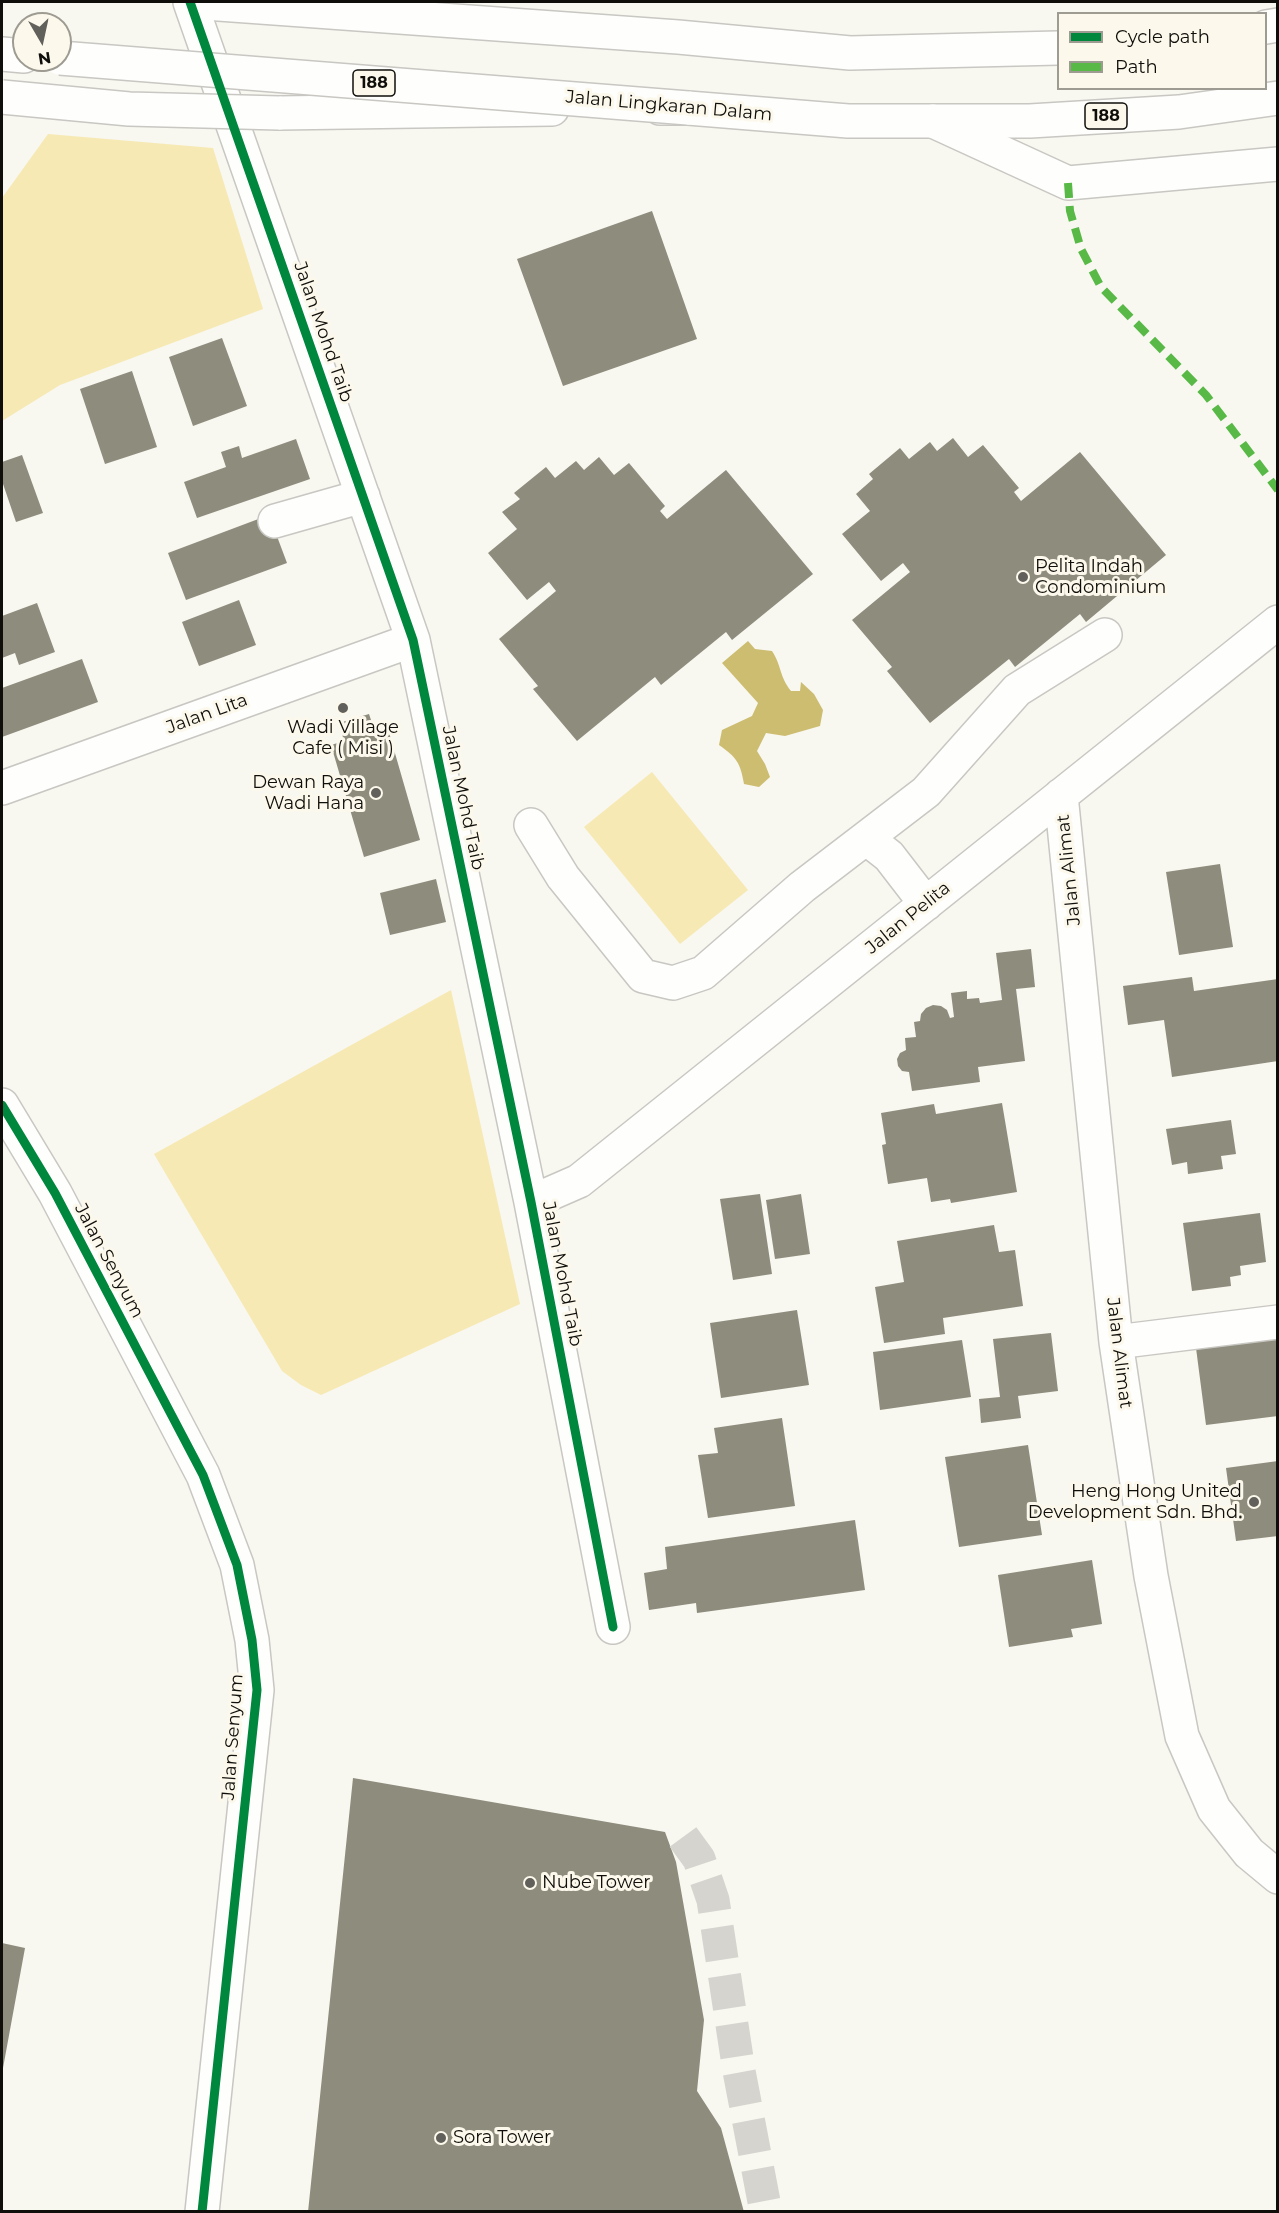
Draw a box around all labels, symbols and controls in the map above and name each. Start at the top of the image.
north arrow [12,12,72,72]
legend [1057,12,1267,90]
text: Cycle path [1115,26,1210,48]
text: N [37,48,52,69]
text: Path [1115,56,1158,78]
road number: 188 [353,70,395,96]
street label: Jalan Lingkaran Dalam [565,86,773,126]
road number: 188 [1085,103,1127,129]
street label: Jalan Mohd Taib [289,259,357,405]
place label: Pelita Indah Condominium [1035,556,1166,598]
marker: Pelita Indah Condominium [1016,570,1030,584]
street label: Jalan Lita [163,689,251,739]
marker: Wadi Village Cafe ( Misi ) [336,701,350,715]
place label: Wadi Village Cafe ( Misi ) [287,717,399,760]
street label: Jalan Mohd Taib [437,724,489,872]
place label: Dewan Raya Wadi Hana [252,772,364,814]
marker: Dewan Raya Wadi Hana [369,786,383,800]
street label: Jalan Alimat [1052,813,1086,927]
street label: Jalan Pelita [861,877,955,959]
street label: Jalan Senyum [70,1200,148,1322]
street label: Jalan Mohd Taib [537,1200,587,1348]
street label: Jalan Alimat [1101,1296,1137,1410]
place label: Heng Hong United Development Sdn. Bhd. [1028,1481,1242,1524]
marker: Heng Hong United Development Sdn. Bhd. [1247,1495,1261,1509]
street label: Jalan Senyum [218,1673,248,1801]
place label: Nube Tower [542,1872,651,1894]
marker: Nube Tower [523,1876,537,1890]
place label: Sora Tower [453,2127,551,2149]
marker: Sora Tower [434,2131,448,2145]

